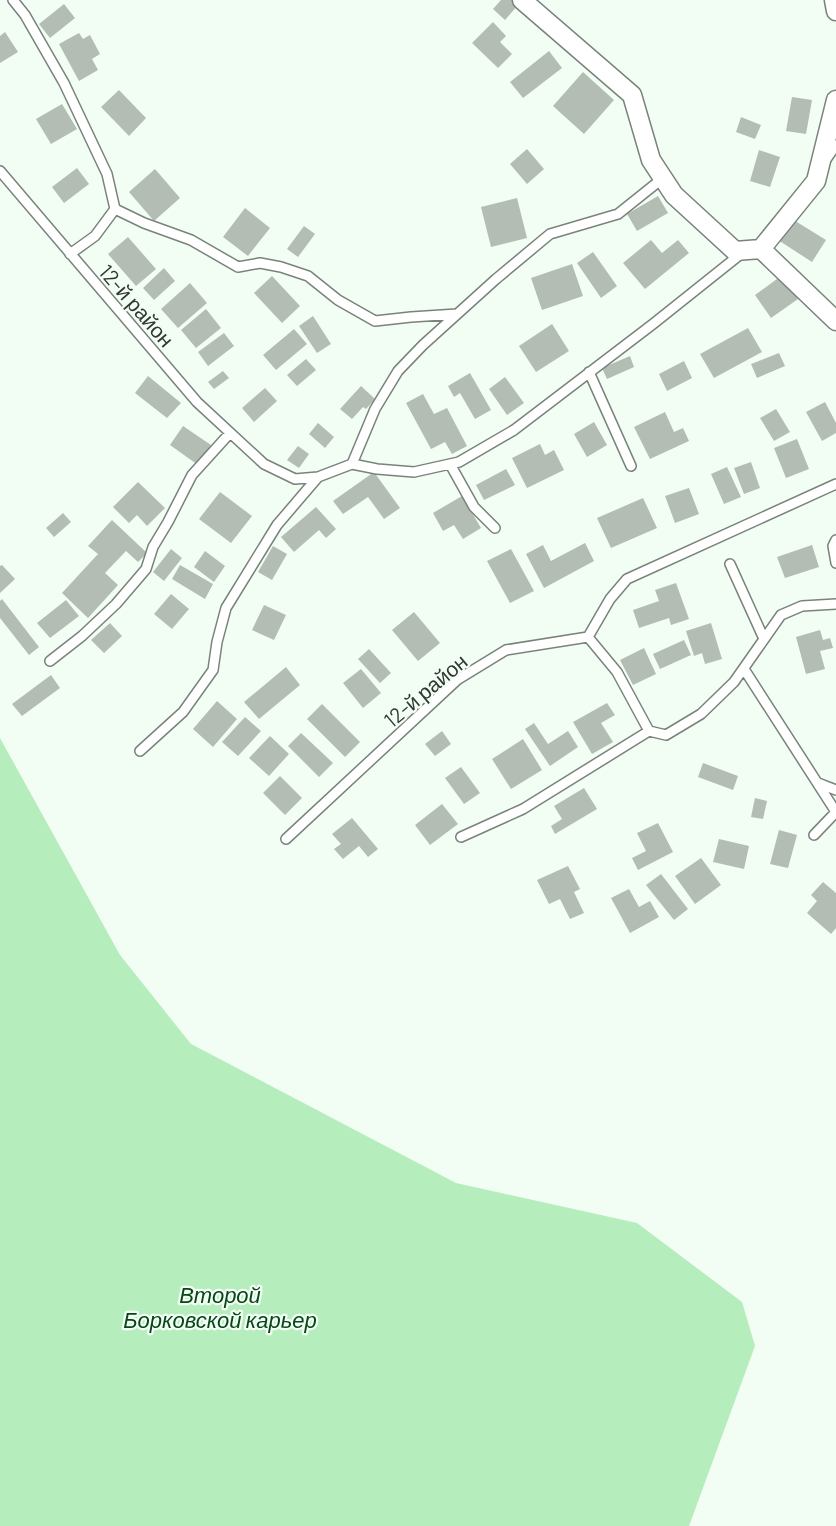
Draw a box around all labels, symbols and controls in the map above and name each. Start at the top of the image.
street label: 12-й район [94,259,180,351]
street label: 12-й район [378,648,472,732]
water label: Второй Борковской карьер [123,1281,317,1333]

